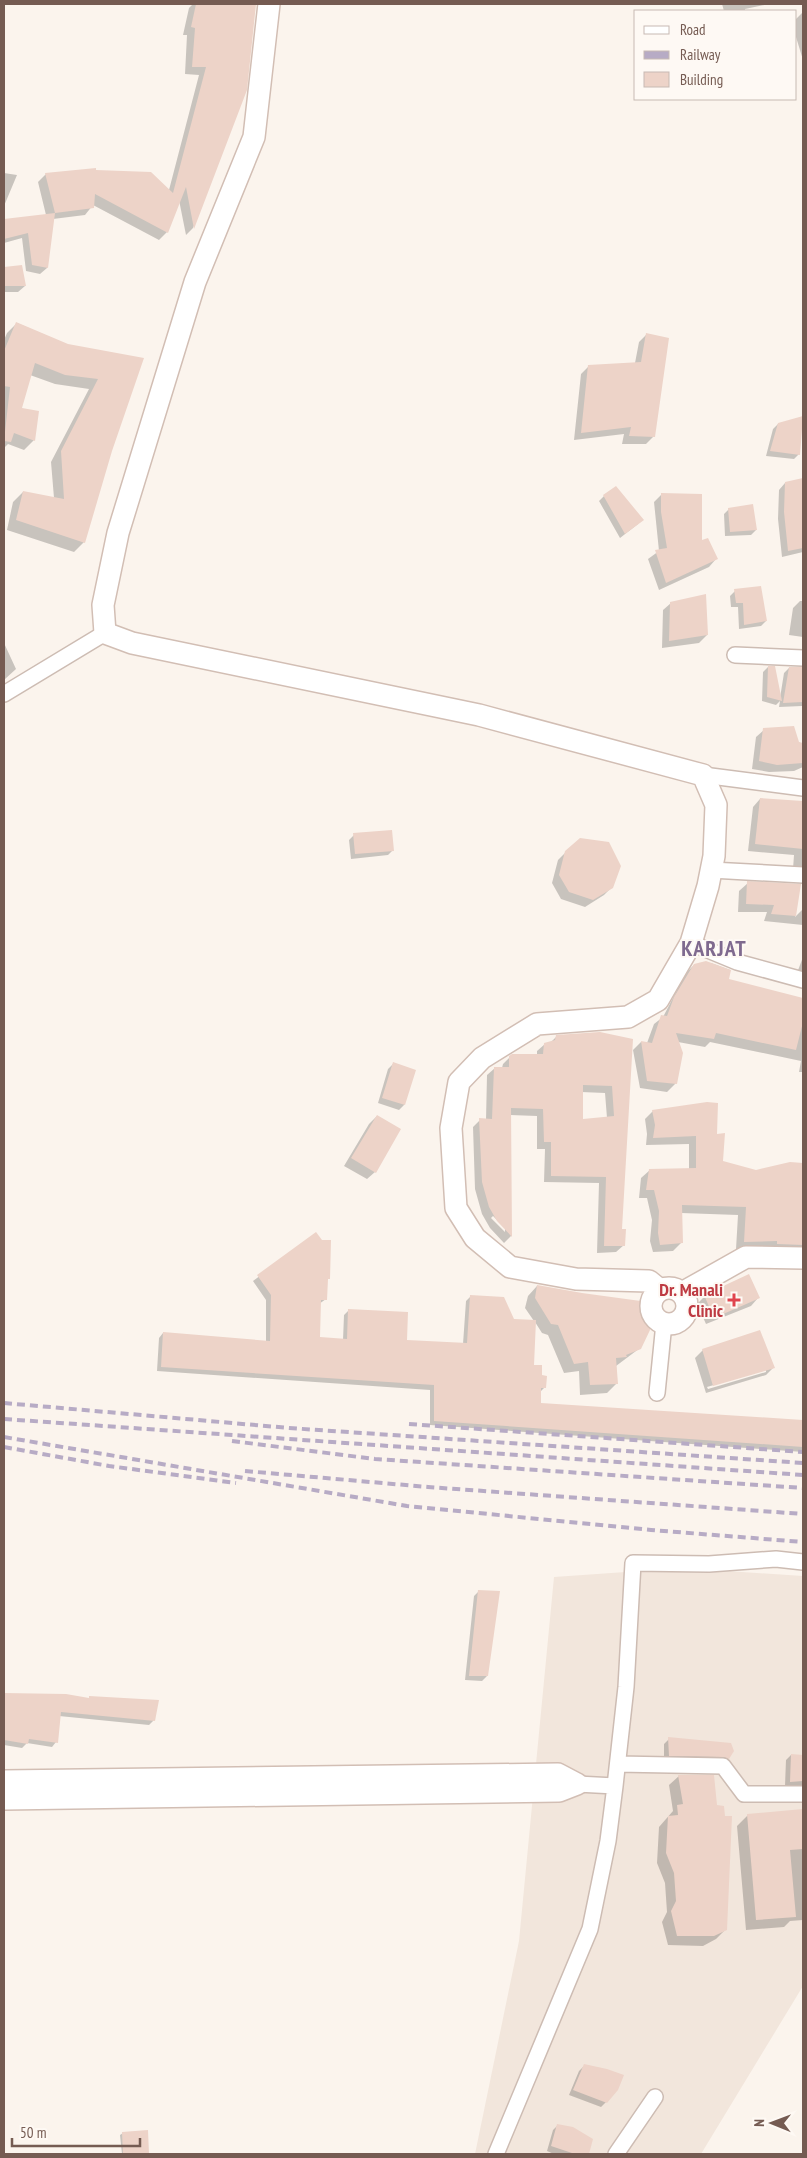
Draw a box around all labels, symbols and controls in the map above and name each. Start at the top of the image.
legend [634,10,797,100]
text: Road [680,20,706,39]
text: Railway [680,45,721,64]
text: Building [680,70,723,89]
district label: KARJAT [681,934,747,962]
place label: Dr. Manali Clinic [659,1278,724,1322]
marker: Dr. Manali Clinic [727,1293,741,1307]
north arrow [747,2098,797,2148]
scale bar [12,2116,140,2148]
text: N [750,2119,768,2127]
text: 50 m [20,2123,46,2142]

